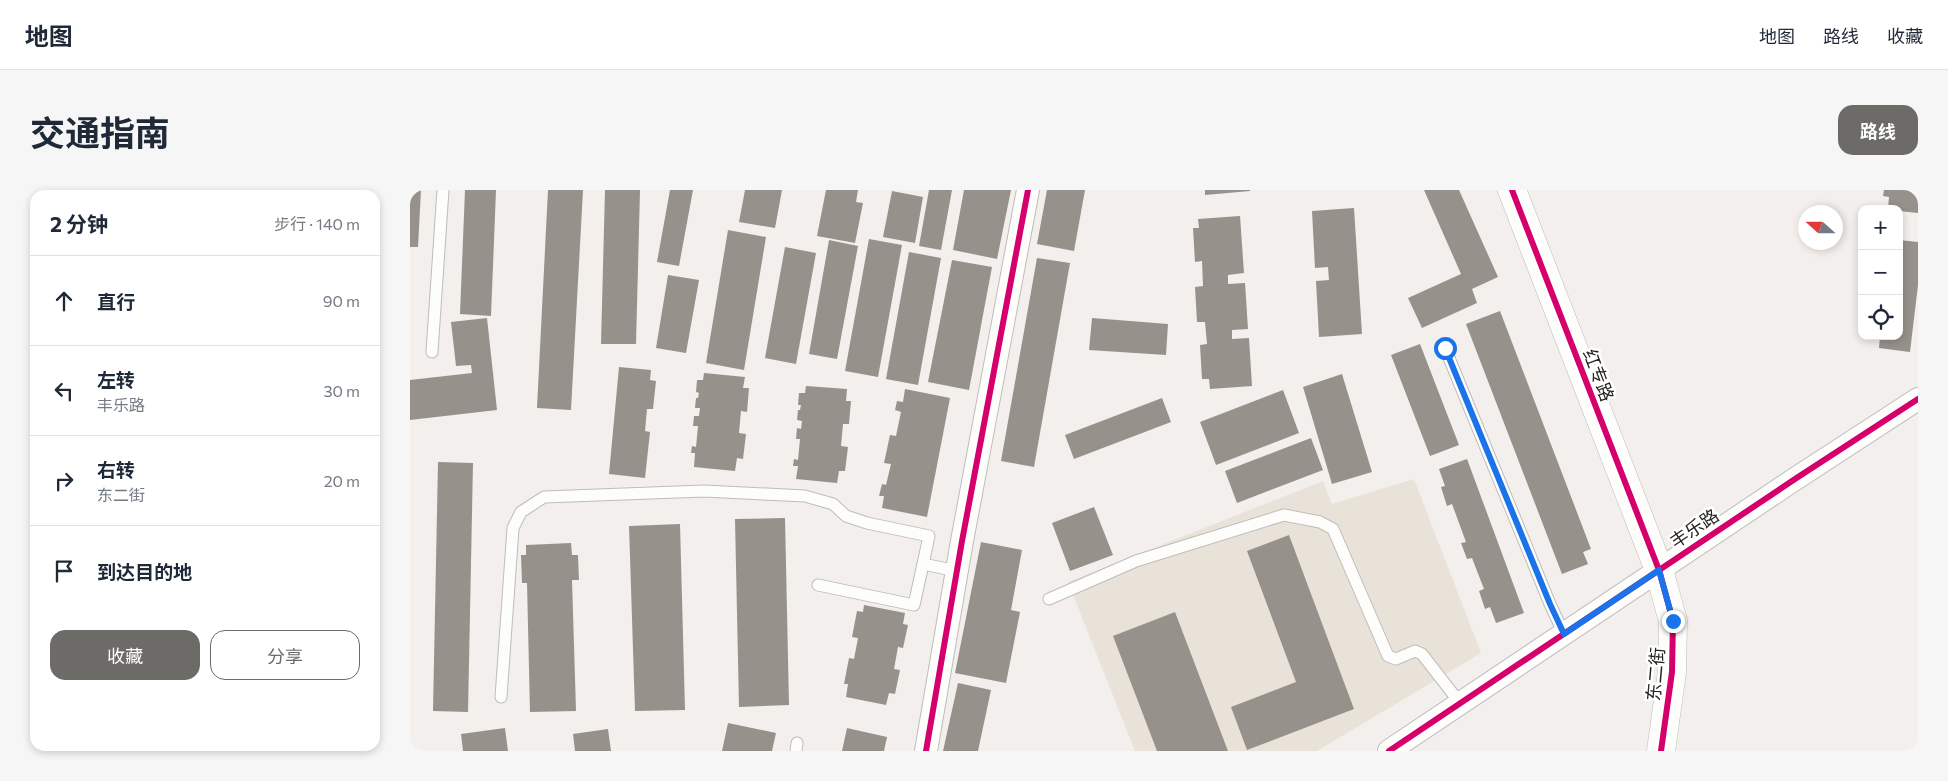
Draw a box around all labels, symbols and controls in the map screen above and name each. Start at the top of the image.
text: 地图 [25,21,73,50]
text: 地图 [1759,25,1795,47]
text: 路线 [1823,25,1859,47]
text: 收藏 [1887,25,1923,47]
button: 路线 [1838,105,1918,155]
text: 交通指南 [30,110,170,153]
north arrow [1798,205,1843,250]
map controls [1858,205,1903,340]
button: + [1858,205,1903,250]
text: 2 分钟 [50,211,108,236]
text: 步行 · 140 m [274,214,360,233]
button: − [1858,250,1903,295]
icon: ahead [50,287,78,315]
text: 直行 [97,290,135,313]
text: 90 m [323,291,360,310]
button: locate [1858,295,1903,340]
route start [1434,337,1457,360]
street label: 红专路 [1579,346,1619,404]
text: 左转 [97,368,135,391]
icon: left [50,377,78,405]
text: 30 m [323,381,360,400]
text: 丰乐路 [97,395,145,414]
text: 右转 [97,458,135,481]
icon: right [50,467,78,495]
text: 20 m [324,471,360,490]
text: 东二街 [97,485,145,504]
street label: 丰乐路 [1665,504,1723,552]
icon: arrive [50,557,78,585]
text: 到达目的地 [97,560,192,583]
route end [1662,610,1685,633]
button: 收藏 [50,630,200,680]
button: 分享 [210,630,360,680]
street label: 东二街 [1642,646,1668,702]

